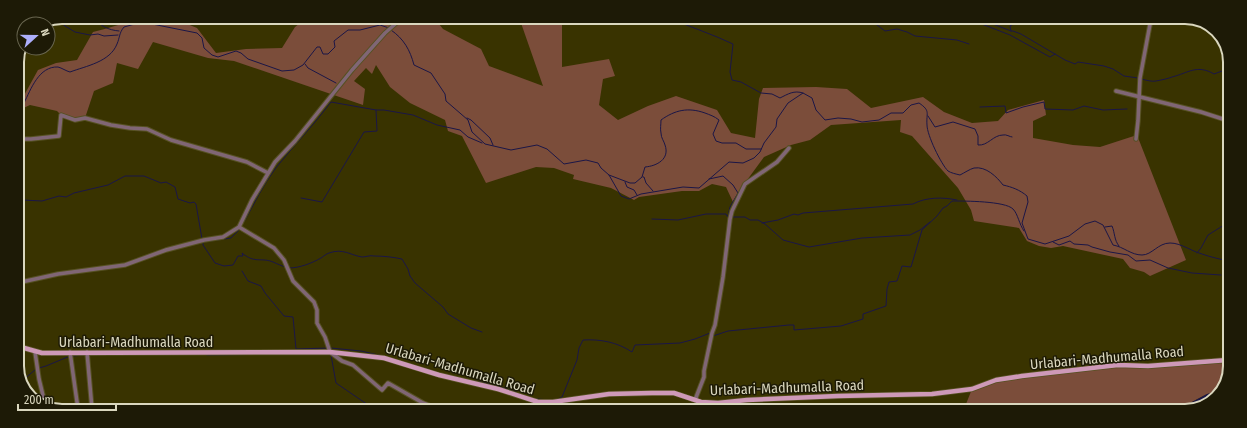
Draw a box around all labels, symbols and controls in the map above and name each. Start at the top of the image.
north arrow [16,16,56,56]
text: N [38,27,52,38]
street label: Urlabari-Madhumalla Road [59,334,213,351]
street label: Urlabari-Madhumalla Road [383,340,537,398]
street label: Urlabari-Madhumalla Road [1029,343,1185,373]
street label: Urlabari-Madhumalla Road [710,377,864,399]
scale bar [18,386,116,412]
text: 200 m [24,393,54,407]

